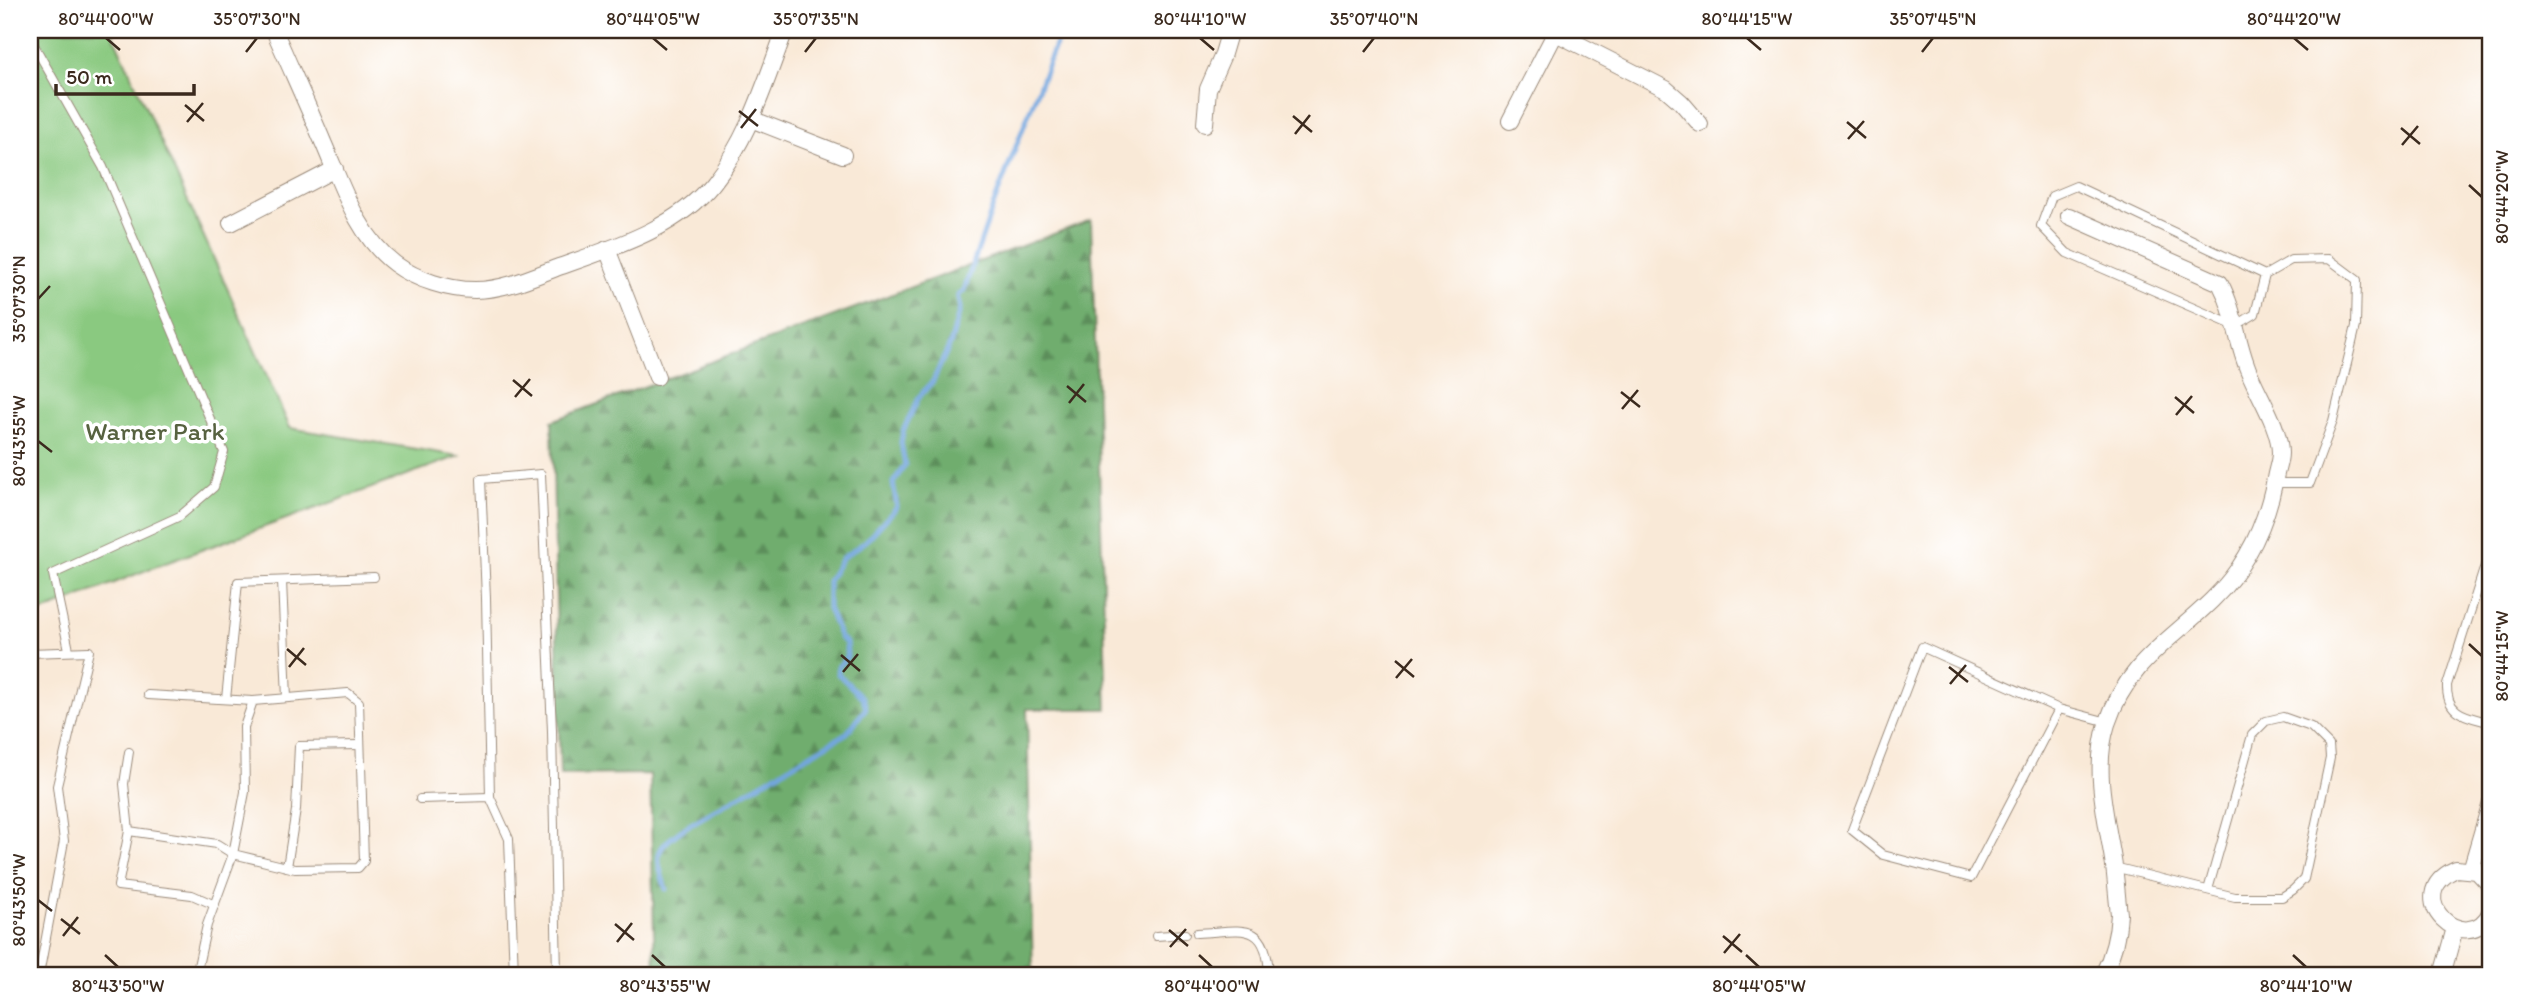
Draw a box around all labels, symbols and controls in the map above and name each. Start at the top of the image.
text: 80°44'00"W [58,8,154,30]
text: 35°07'30"N [213,8,301,30]
text: 80°44'05"W [606,8,700,30]
text: 35°07'35"N [773,8,859,30]
text: 80°44'10"W [1154,8,1246,30]
text: 35°07'40"N [1330,8,1418,30]
text: 80°44'15"W [1701,8,1793,30]
text: 35°07'45"N [1890,8,1976,30]
text: 80°44'20"W [2247,8,2341,30]
scale bar [56,52,194,96]
text: 50 m [66,64,113,89]
text: 80°44'20"W [2491,150,2513,244]
text: 35°07'30"N [8,255,30,343]
text: 80°43'55"W [8,395,30,487]
park label: Warner Park [85,415,225,447]
text: 80°44'15"W [2491,610,2513,702]
text: 80°43'50"W [8,854,30,946]
text: 80°43'50"W [72,975,164,997]
text: 80°43'55"W [619,975,711,997]
text: 80°44'00"W [1164,975,1260,997]
text: 80°44'05"W [1712,975,1806,997]
text: 80°44'10"W [2260,975,2352,997]

